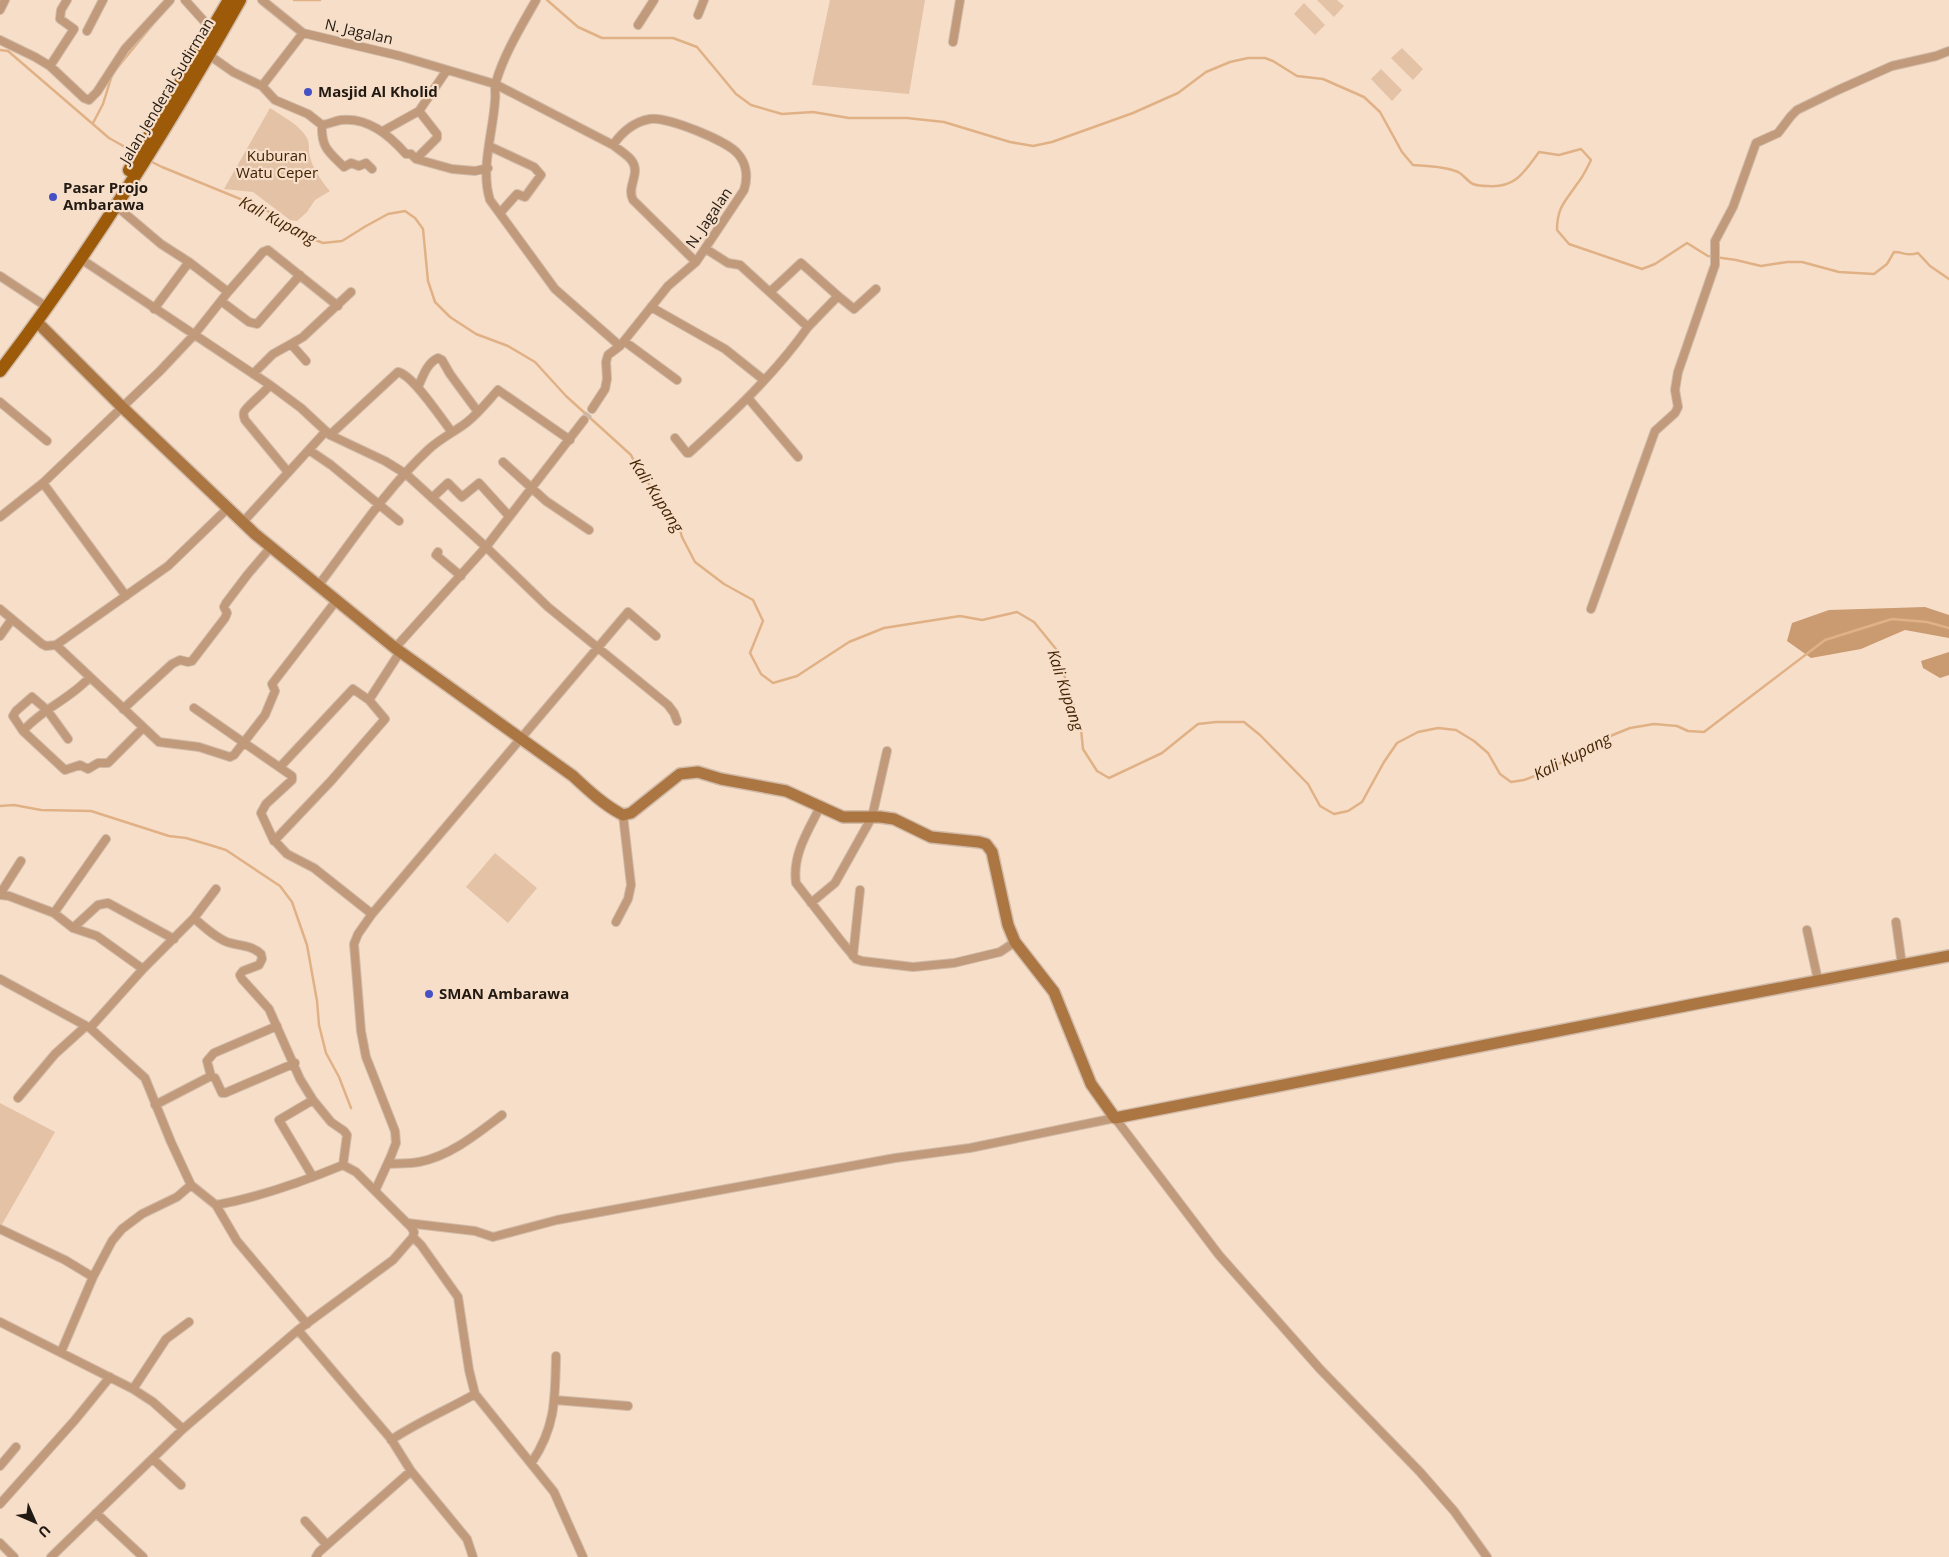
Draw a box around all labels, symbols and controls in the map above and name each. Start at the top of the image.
street label: N. Jagalan [323,13,395,49]
street label: Jalan Jenderal Sudirman [114,14,218,169]
place label: Masjid Al Kholid [318,81,438,101]
marker: Masjid Al Kholid [302,86,314,98]
park label: Kuburan Watu Ceper [236,145,318,182]
place label: Pasar Projo Ambarawa [63,177,148,214]
street label: N. Jagalan [681,183,736,252]
marker: Pasar Projo Ambarawa [47,191,59,203]
water label: Kali Kupang [236,191,321,250]
water label: Kali Kupang [625,454,690,537]
water label: Kali Kupang [1043,647,1090,734]
water label: Kali Kupang [1529,727,1615,785]
place label: SMAN Ambarawa [439,983,569,1003]
marker: SMAN Ambarawa [423,988,435,1000]
north arrow [10,1497,60,1547]
text: U [34,1521,55,1542]

